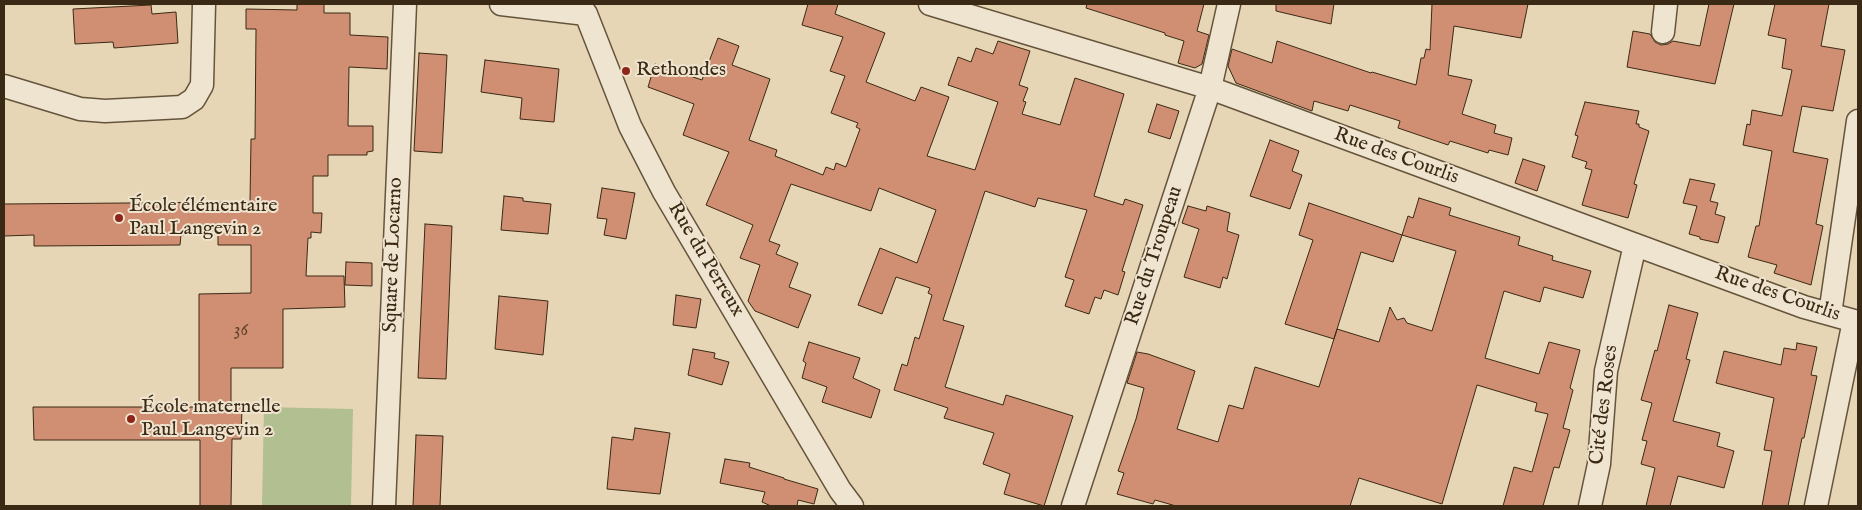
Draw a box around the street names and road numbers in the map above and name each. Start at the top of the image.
street label: Rue des Courlis [1330,123,1462,191]
street label: Square de Locarno [379,177,409,333]
street label: Rue du Troupeau [1121,183,1189,329]
street label: Rue du Perreux [662,199,748,321]
street label: Rue des Courlis [1711,262,1843,328]
street label: Cité des Roses [1586,344,1624,466]

